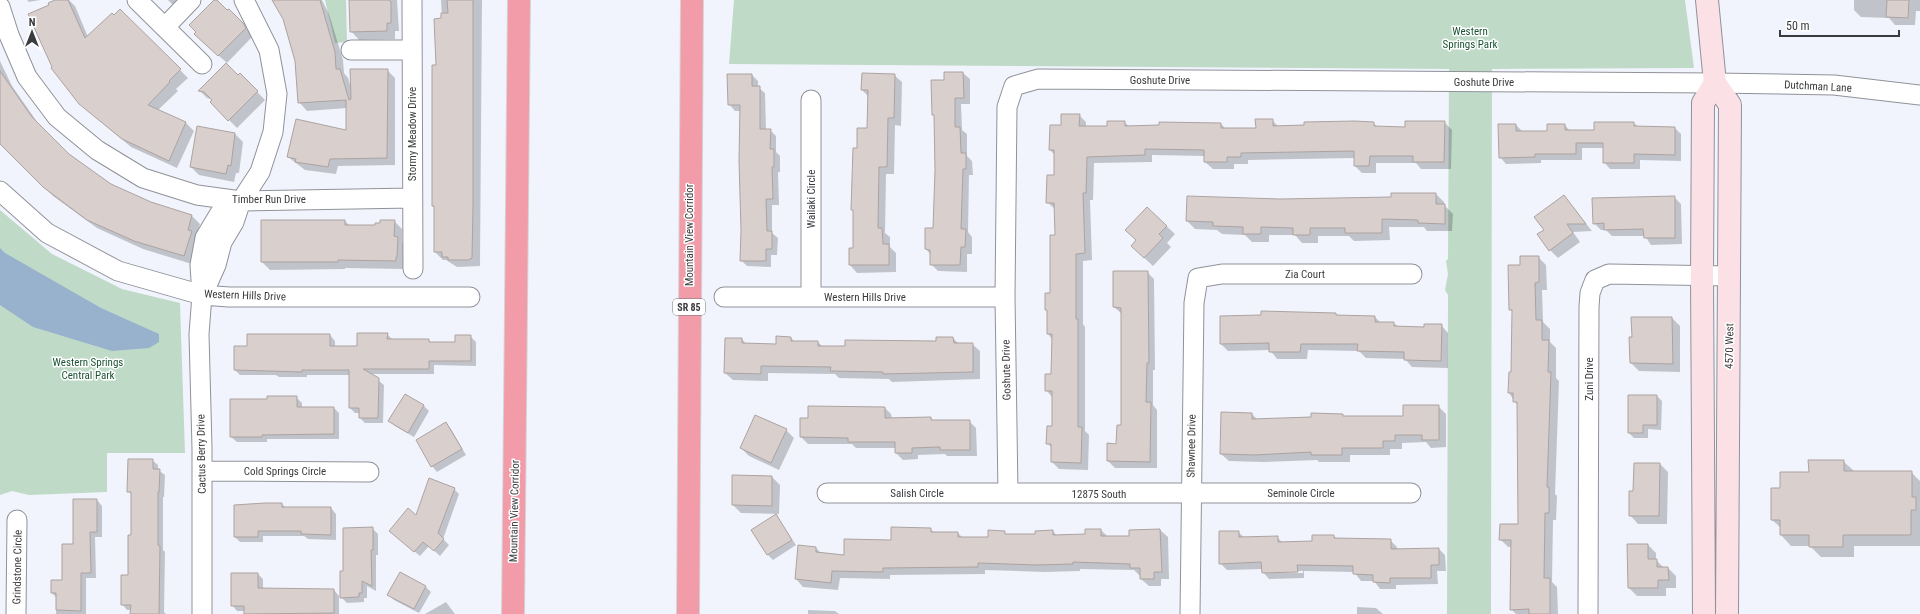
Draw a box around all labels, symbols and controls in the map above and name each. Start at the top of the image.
north arrow [12,12,52,52]
scale bar [1780,12,1899,38]
text: N [29,16,36,29]
text: 50 m [1786,19,1810,33]
park label: Western Springs Park [1443,25,1497,51]
street label: Goshute Drive [1130,74,1190,87]
street label: Goshute Drive [1454,76,1514,89]
street label: Dutchman Lane [1784,78,1852,95]
street label: Stormy Meadow Drive [406,87,419,181]
street label: Wailaki Circle [805,170,818,228]
street label: Mountain View Corridor [683,183,696,286]
street label: Timber Run Drive [232,193,306,206]
street label: Zia Court [1285,268,1325,281]
street label: Western Hills Drive [204,288,286,303]
street label: Western Hills Drive [824,291,906,304]
road number: SR 85 [673,299,705,315]
street label: 4570 West [1723,323,1736,369]
street label: Goshute Drive [999,340,1014,400]
park label: Western Springs Central Park [53,356,123,382]
street label: Zuni Drive [1583,357,1596,401]
street label: Cactus Berry Drive [194,414,209,494]
street label: Shawnee Drive [1184,414,1199,478]
street label: Mountain View Corridor [507,459,522,562]
street label: Cold Springs Circle [244,465,326,478]
street label: Salish Circle [890,487,944,500]
street label: Seminole Circle [1267,487,1335,500]
street label: 12875 South [1072,488,1126,501]
street label: Grindstone Circle [10,530,25,604]

